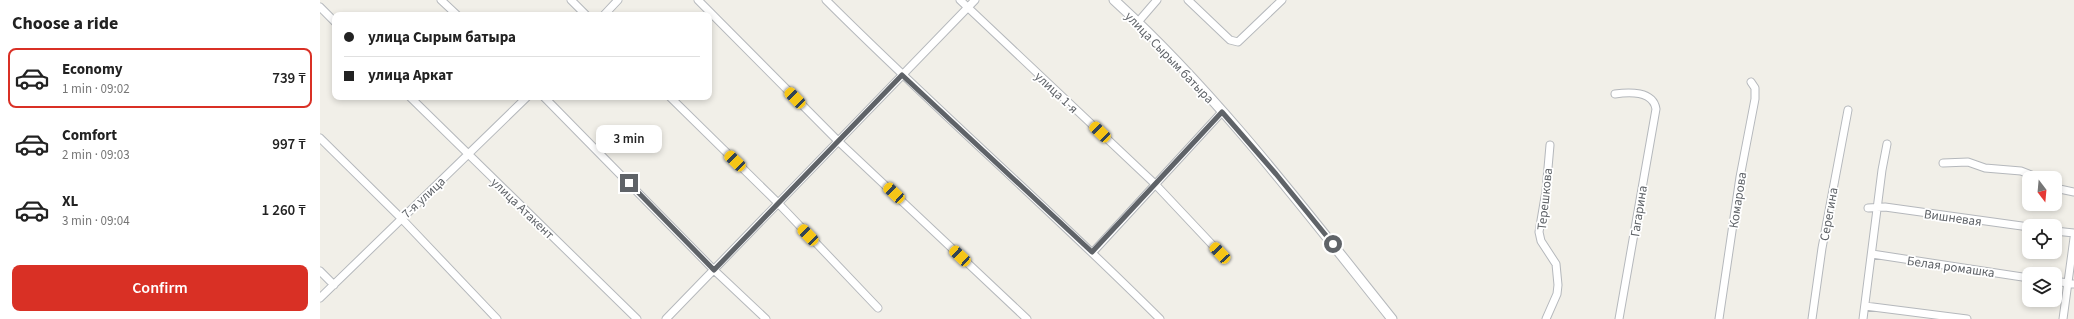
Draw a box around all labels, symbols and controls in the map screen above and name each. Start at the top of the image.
street label: улица Сырым батыра [1121,8,1218,108]
text: Choose a ride [12,11,118,36]
text: улица Сырым батыра [368,27,516,48]
text: Economy [62,59,123,80]
icon: car [14,60,50,96]
text: улица Аркат [368,65,453,86]
text: 739 ₸ [272,68,306,89]
street label: улица 1-я [1031,68,1082,118]
text: 1 min · 09:02 [62,80,130,98]
car [782,85,808,111]
car [1087,119,1113,145]
text: Comfort [62,125,117,146]
callout: 3 min [596,125,662,153]
icon: car [14,126,50,162]
text: 3 min [614,130,644,148]
text: 997 ₸ [272,134,306,155]
text: 2 min · 09:03 [62,146,130,164]
car [722,148,748,174]
street label: Терешкова [1533,167,1557,231]
street label: Комарова [1725,171,1751,230]
north arrow [2022,171,2062,211]
map controls [2022,171,2062,307]
street label: 7-я улица [398,173,449,223]
street label: улица Атакент [487,174,558,244]
route end [620,174,638,192]
car [881,180,907,206]
street label: Гагарина [1626,184,1652,238]
street label: Серегина [1815,186,1843,242]
text: XL [62,191,78,212]
icon: car [14,192,50,228]
text: 1 260 ₸ [262,200,306,221]
street label: Вишневая [1923,205,1983,231]
text: 3 min · 09:04 [62,212,130,230]
button: locate [2022,219,2062,259]
car [795,222,821,248]
route start [1324,235,1342,253]
car [1207,240,1233,266]
car [947,243,973,269]
street label: Белая ромашка [1906,252,1996,282]
button: Confirm [12,265,308,311]
button: layers [2022,267,2062,307]

